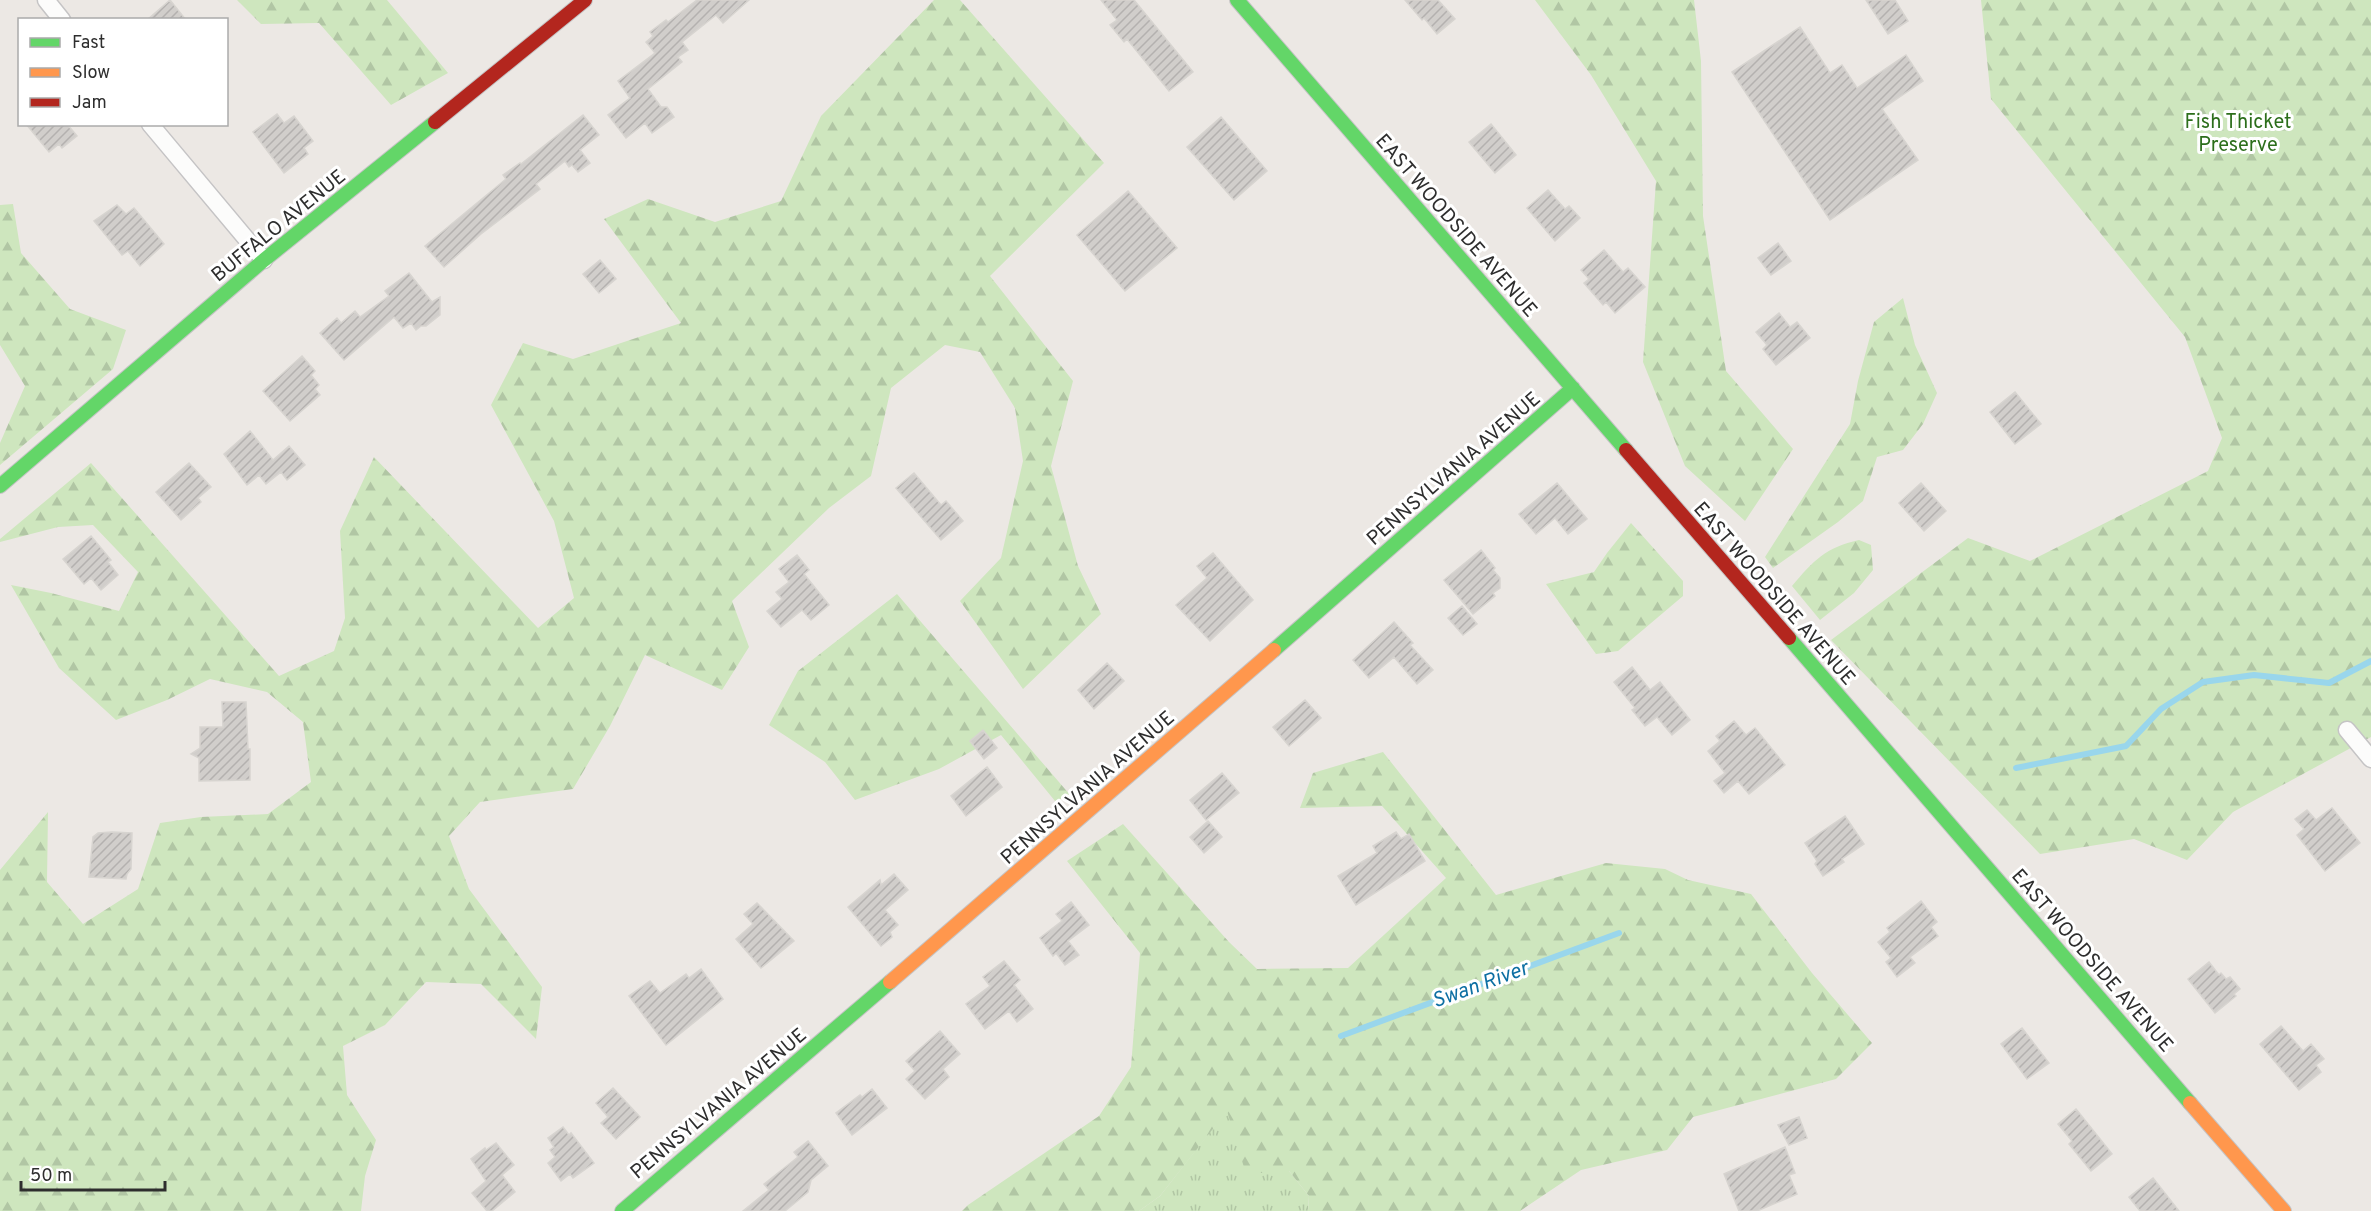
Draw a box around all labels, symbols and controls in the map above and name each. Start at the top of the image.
legend [18,18,228,126]
text: Fast [72,32,105,55]
text: Slow [72,62,110,85]
text: Jam [72,92,107,115]
park label: Fish Thicket Preserve [2185,110,2292,159]
street label: EAST WOODSIDE AVENUE [1369,129,1542,323]
street label: BUFFALO AVENUE [207,164,352,289]
street label: PENNSYLVANIA AVENUE [1362,387,1547,552]
street label: EAST WOODSIDE AVENUE [1687,497,1860,691]
street label: PENNSYLVANIA AVENUE [996,706,1181,871]
street label: EAST WOODSIDE AVENUE [2005,864,2178,1058]
water label: Swan River [1429,955,1534,1015]
street label: PENNSYLVANIA AVENUE [626,1023,813,1186]
scale bar [21,1154,165,1192]
text: 50 m [30,1165,72,1188]

